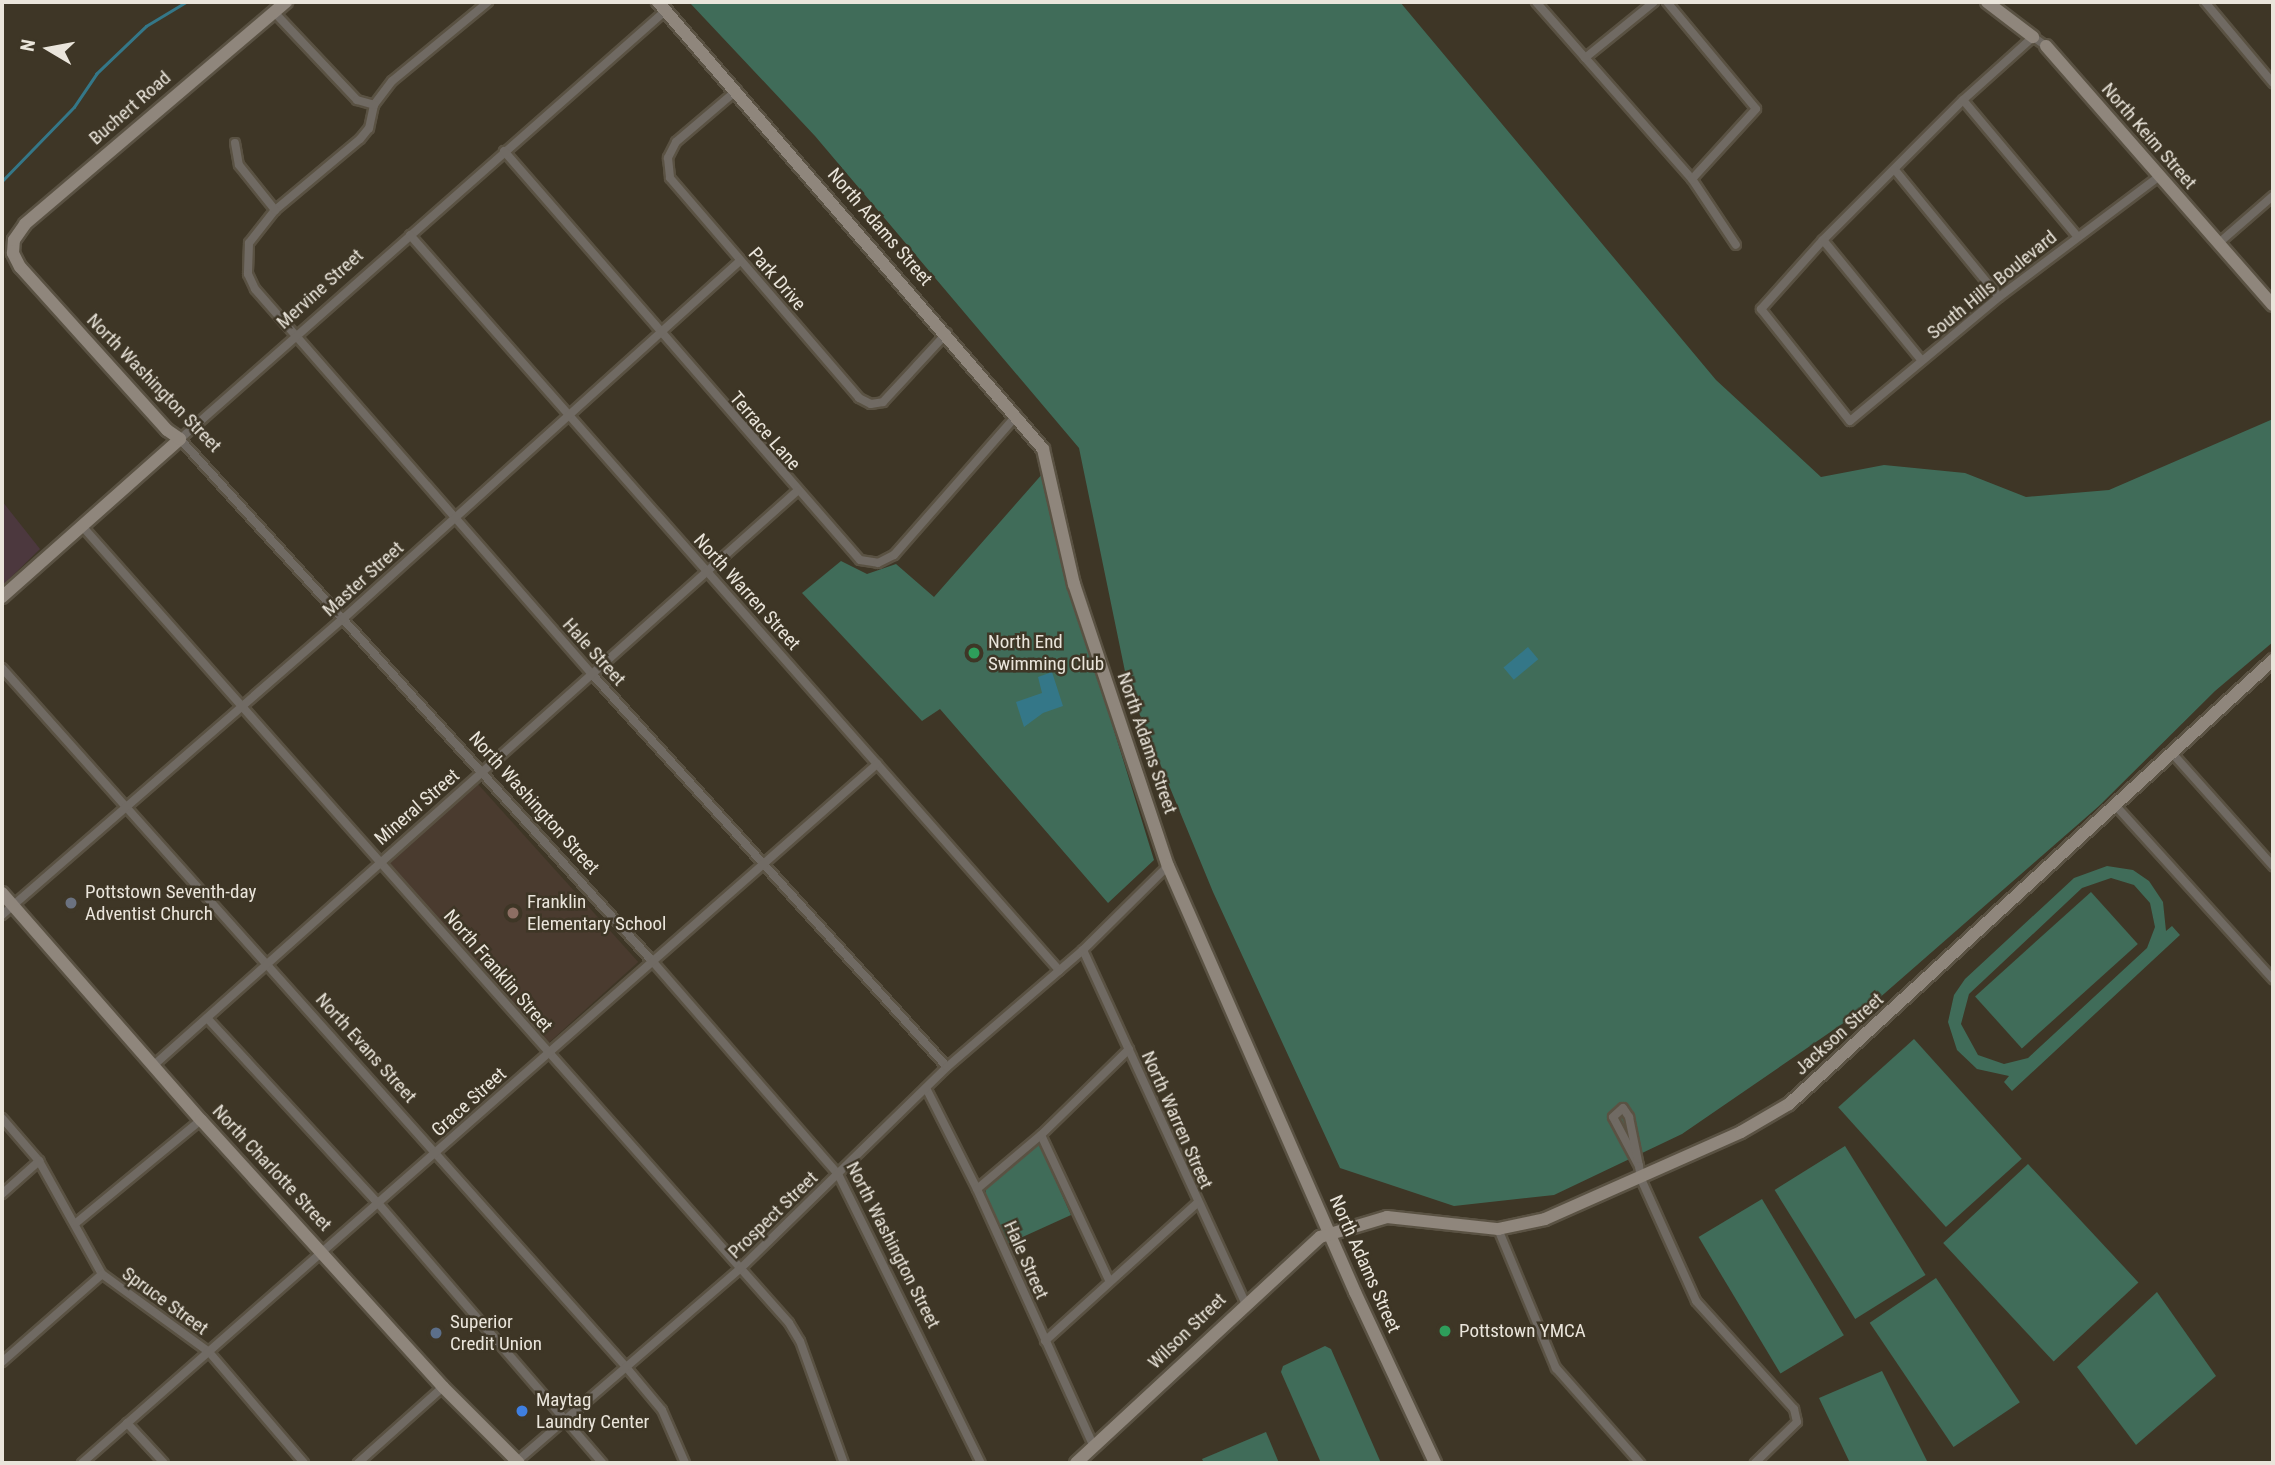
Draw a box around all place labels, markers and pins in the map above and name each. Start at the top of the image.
place label: North End Swimming Club [988,631,1104,675]
marker: North End Swimming Club [966,645,982,661]
place label: Pottstown Seventh-day Adventist Church [85,881,256,925]
place label: Franklin Elementary School [527,891,666,935]
marker: Pottstown Seventh-day Adventist Church [63,895,79,911]
marker: Franklin Elementary School [505,905,521,921]
place label: Superior Credit Union [450,1311,542,1355]
place label: Pottstown YMCA [1459,1320,1586,1342]
marker: Pottstown YMCA [1437,1323,1453,1339]
marker: Superior Credit Union [428,1325,444,1341]
place label: Maytag Laundry Center [536,1389,649,1433]
marker: Maytag Laundry Center [514,1403,530,1419]

